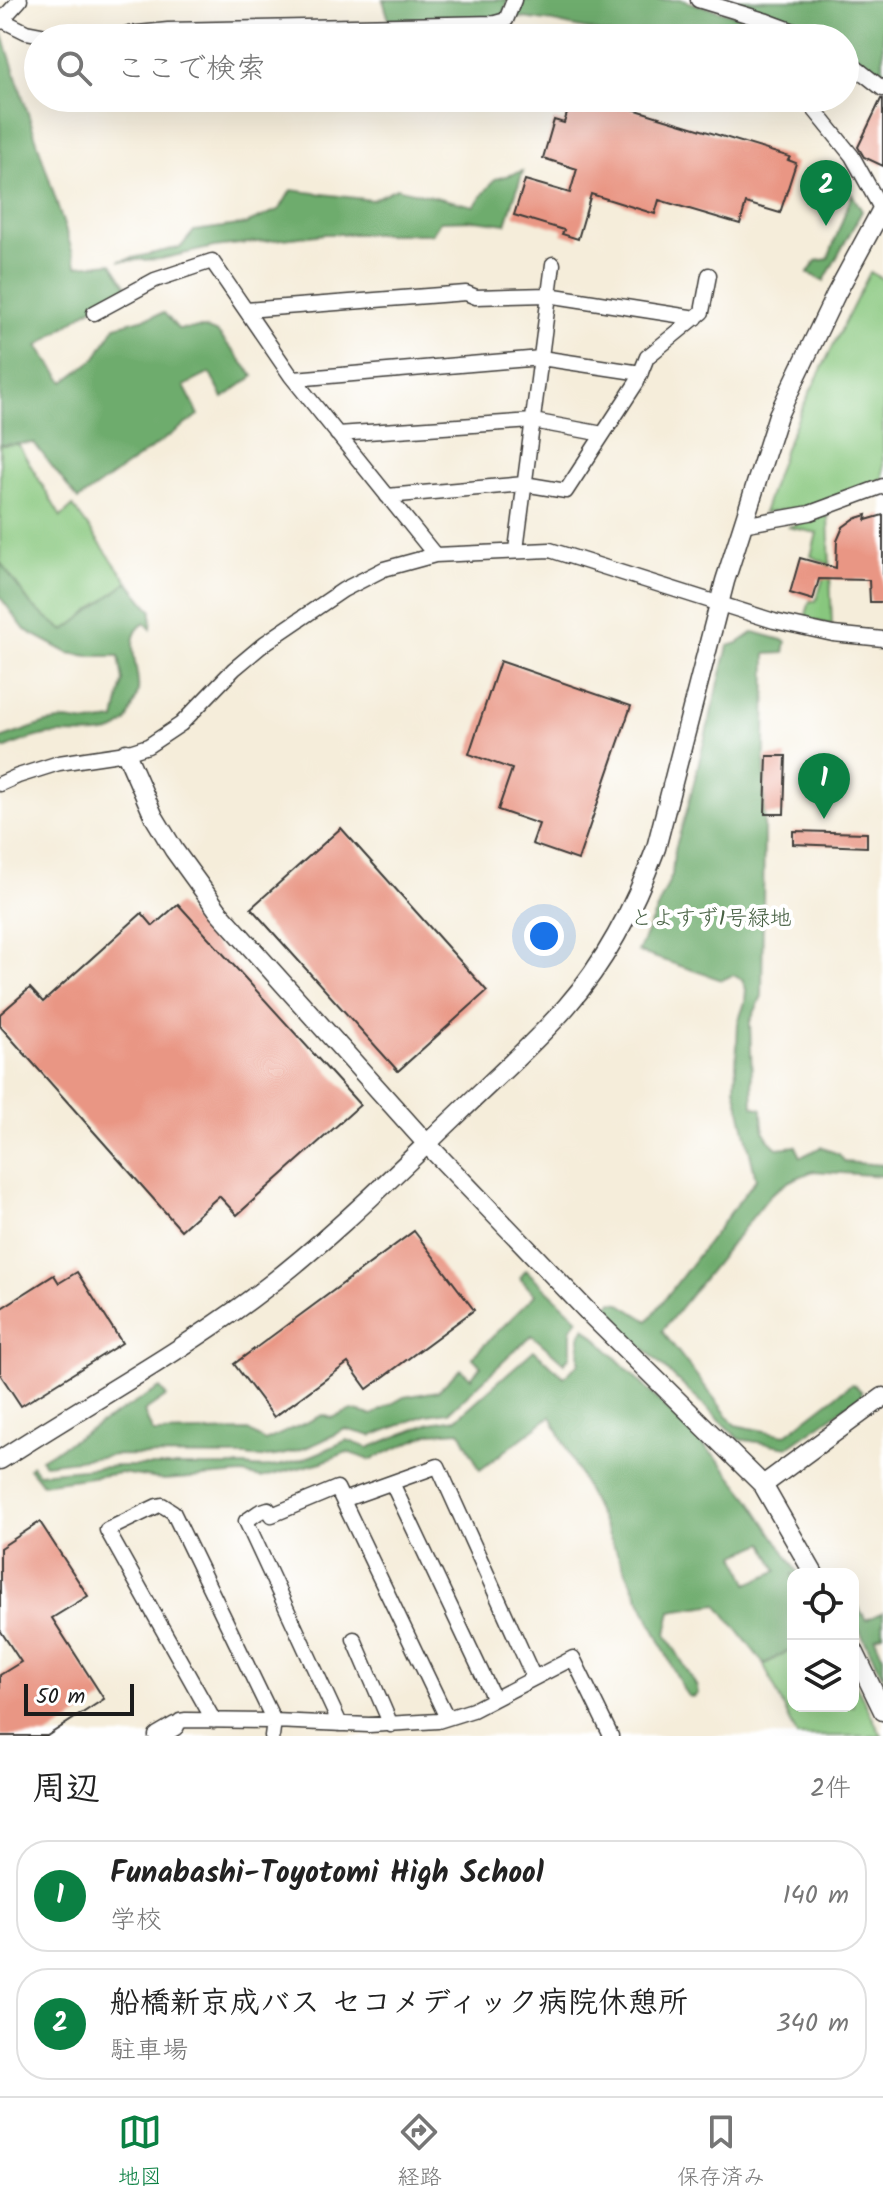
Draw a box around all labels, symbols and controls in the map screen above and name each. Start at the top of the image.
search box [24,24,859,112]
icon: search [52,46,96,90]
text: ここで検索 [116,46,266,94]
pin: 2 [800,160,852,226]
pin: 1 [798,753,850,819]
park label: とよすず1号緑地 [631,902,791,937]
your location [524,916,564,956]
map controls [787,1568,859,1712]
button: locate [787,1568,859,1640]
button: layers [787,1640,859,1712]
scale bar [24,1680,134,1716]
text: 50 m [36,1680,85,1715]
text: 周辺 [32,1763,100,1817]
text: 2件 [810,1768,851,1810]
text: Funabashi-Toyotomi High School [110,1850,544,1898]
text: 1 [56,1875,64,1917]
text: 140 m [782,1875,849,1917]
text: 学校 [110,1900,162,1942]
text: 船橋新京成バス セコメディック病院休憩所 [110,1980,688,2028]
text: 2 [52,2003,68,2045]
text: 340 m [776,2003,849,2045]
text: 駐車場 [110,2030,188,2072]
tab: 地図 [118,2110,162,2196]
tab: 経路 [397,2110,441,2196]
tab: 保存済み [677,2110,765,2196]

